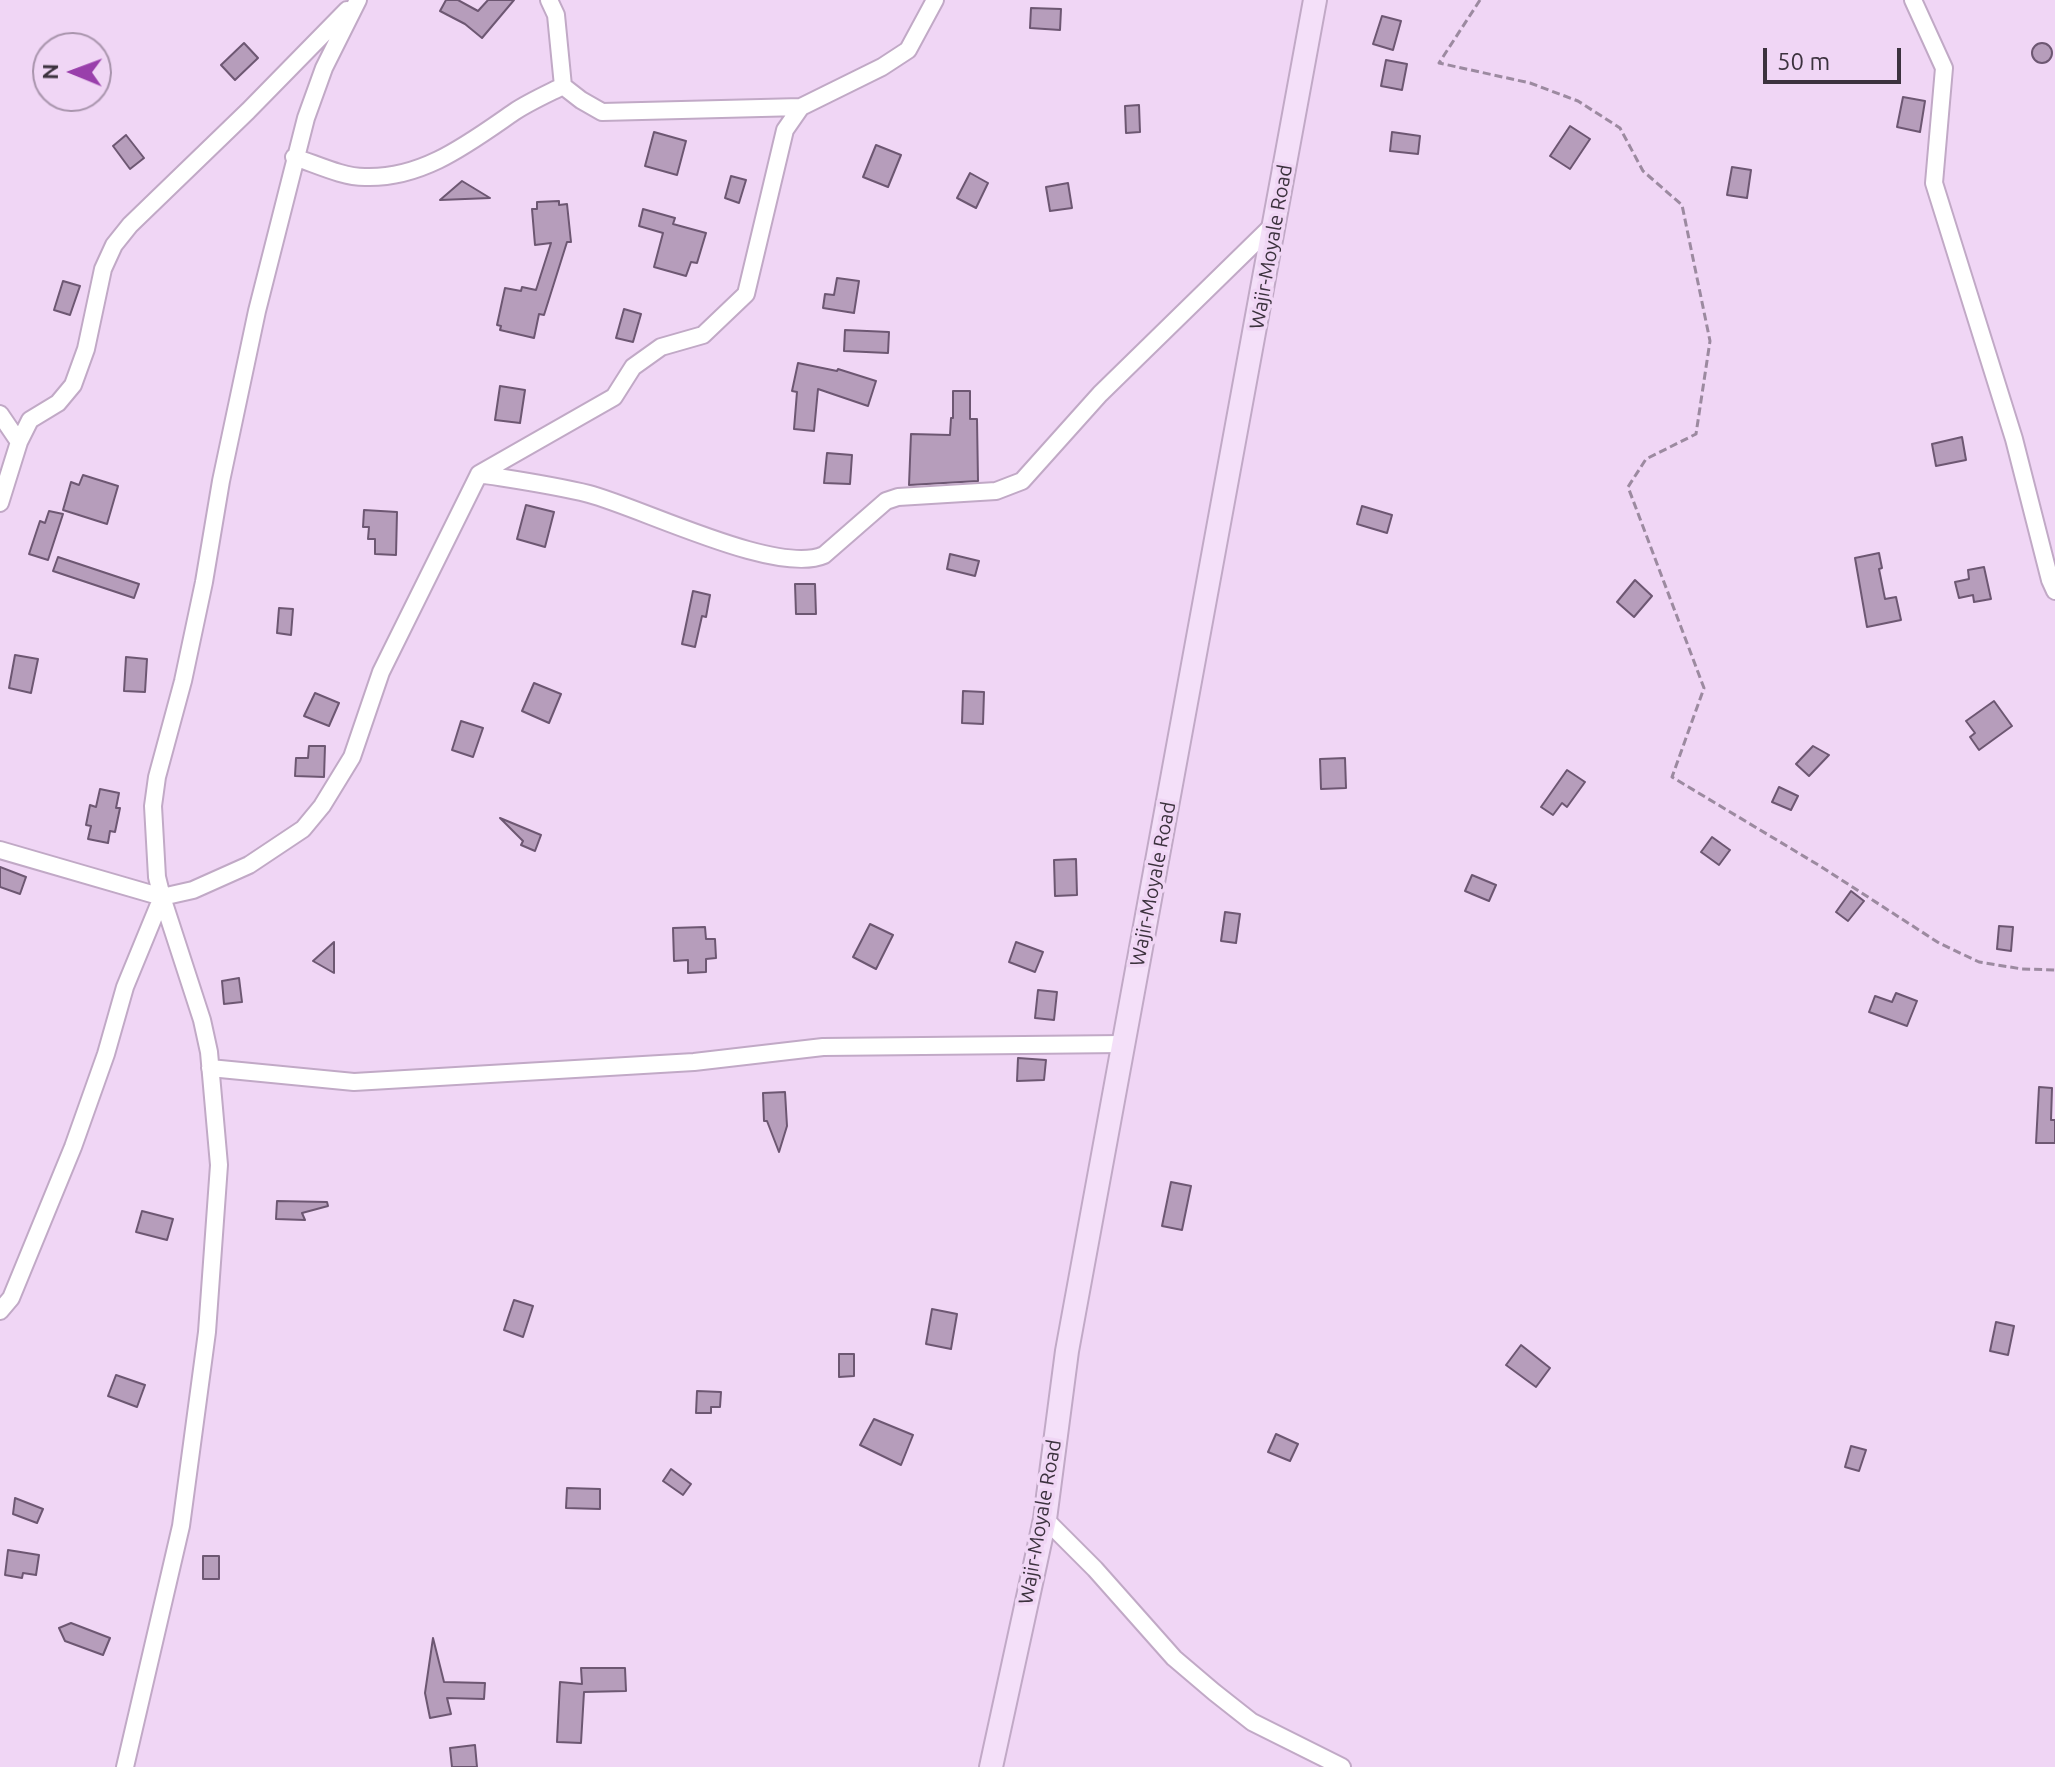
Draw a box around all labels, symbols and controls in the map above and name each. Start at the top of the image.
north arrow [32,32,112,112]
scale bar [1767,32,1905,82]
text: 50 m [1777,48,1830,75]
text: N [37,63,62,80]
street label: Wajir-Moyale Road [1245,163,1297,331]
street label: Wajir-Moyale Road [1125,800,1181,968]
street label: Wajir-Moyale Road [1014,1438,1066,1606]

